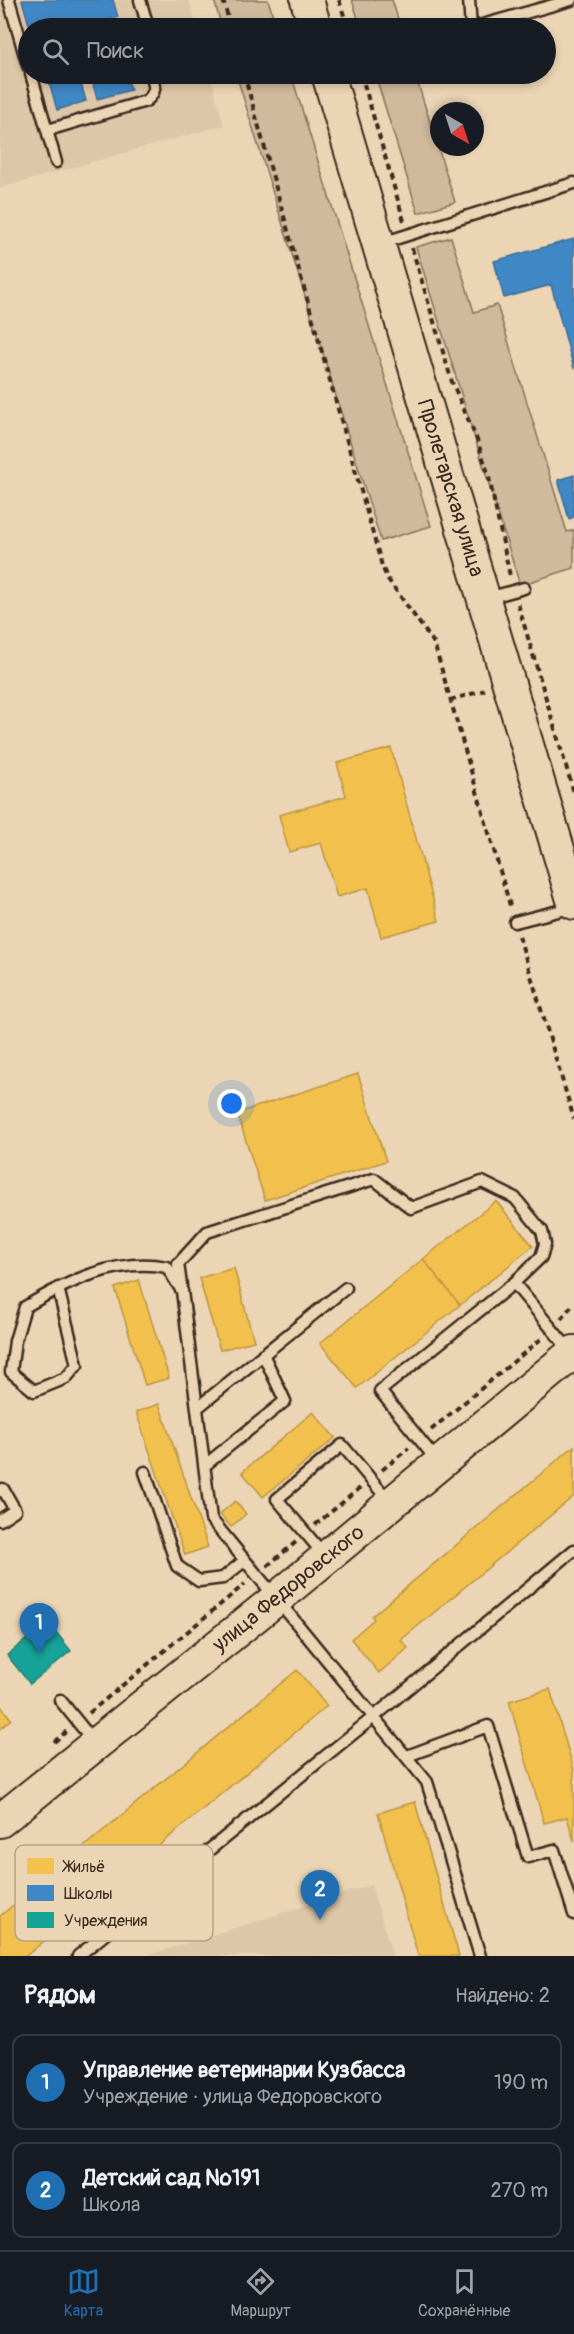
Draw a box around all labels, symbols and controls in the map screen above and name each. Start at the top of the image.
search box [18,18,556,84]
icon: search [39,35,72,68]
text: Поиск [87,37,144,65]
north arrow [430,102,484,156]
street label: Пролетарская улица [411,397,490,580]
your location [217,1089,246,1118]
street label: улица Федоровского [206,1519,370,1659]
pin: 1 [20,1604,58,1653]
legend [15,1845,213,1941]
text: Жильё [61,1857,105,1877]
pin: 2 [300,1870,340,1920]
text: Школы [64,1884,113,1904]
text: Учреждения [64,1911,147,1931]
text: Рядом [24,1979,96,2011]
text: Найдено: 2 [455,1983,550,2008]
text: Управление ветеринарии Кузбасса [83,2056,405,2084]
text: 1 [42,2070,49,2095]
text: 190 m [494,2070,548,2095]
text: Учреждение · улица Федоровского [83,2084,382,2109]
text: Детский сад №191 [83,2164,260,2192]
text: 2 [40,2178,51,2203]
text: 270 m [490,2178,548,2203]
text: Школа [83,2192,140,2217]
tab: Карта [64,2265,103,2321]
tab: Маршрут [231,2265,291,2321]
tab: Сохранённые [418,2265,510,2321]

